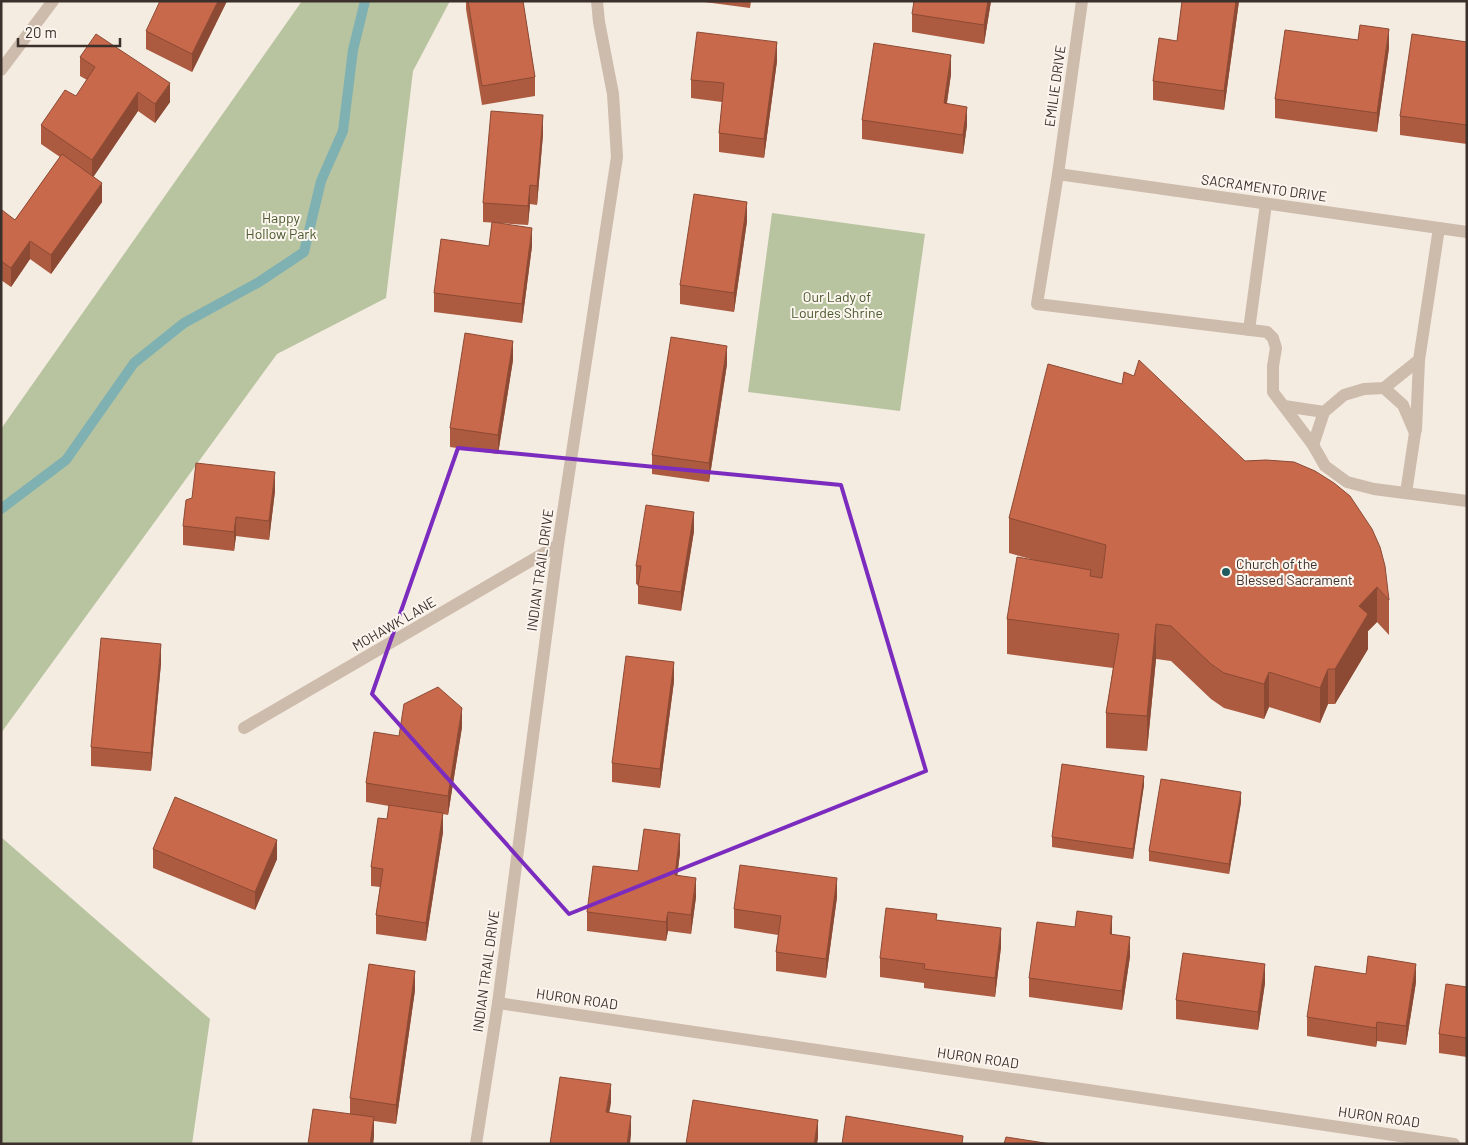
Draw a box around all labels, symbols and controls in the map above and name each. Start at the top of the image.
scale bar [18,15,120,47]
text: 20 m [25,23,57,41]
street label: EMILIE DRIVE [1040,44,1069,128]
street label: SACRAMENTO DRIVE [1200,170,1328,205]
park label: Happy Hollow Park [246,209,316,242]
park label: Our Lady of Lourdes Shrine [791,288,883,321]
street label: INDIAN TRAIL DRIVE [523,508,556,632]
place label: Church of the Blessed Sacrament [1236,555,1353,588]
marker: Church of the Blessed Sacrament [1220,566,1232,578]
street label: MOHAWK LANE [349,593,439,654]
street label: INDIAN TRAIL DRIVE [469,909,502,1033]
street label: HURON ROAD [535,984,619,1013]
street label: HURON ROAD [936,1043,1020,1072]
street label: HURON ROAD [1337,1102,1421,1131]

